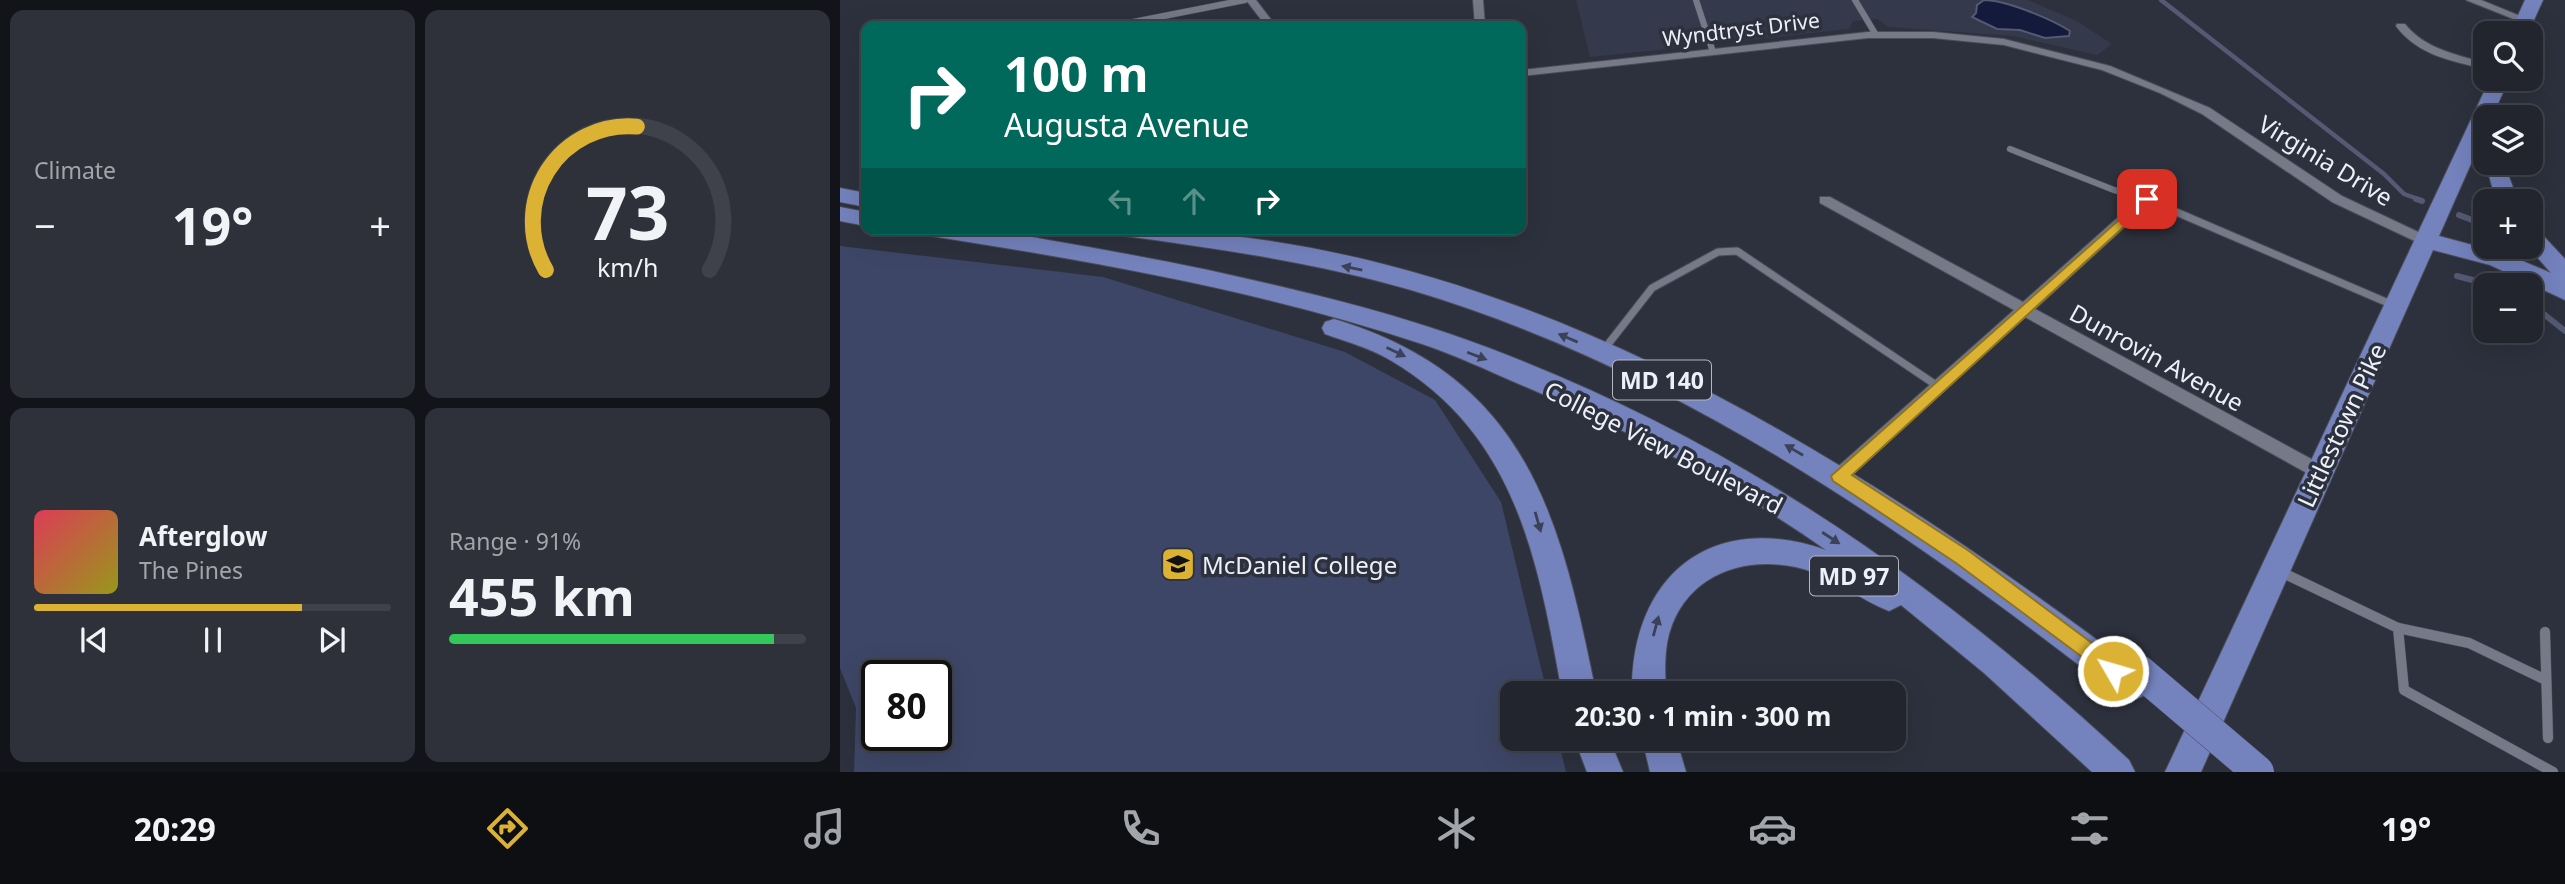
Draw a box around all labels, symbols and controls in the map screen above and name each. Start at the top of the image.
street label: Wyndtryst Drive [1661,5,1821,53]
map controls [2473,21,2543,343]
button: search [2473,21,2543,91]
text: 100 m [1004,40,1149,106]
icon: right [889,49,980,140]
text: Augusta Avenue [1004,103,1249,146]
button: layers [2473,105,2543,175]
street label: Virginia Drive [2253,107,2399,213]
text: Climate [34,154,116,186]
text: 73 [586,162,669,261]
pin [2117,169,2177,229]
icon: arrive [2128,180,2166,218]
icon: left [1102,182,1140,220]
icon: ahead [1175,182,1213,220]
icon: right [1248,182,1286,220]
text: 19° [172,189,253,260]
button: + [2473,189,2543,259]
text: − [34,199,56,251]
text: + [369,199,391,251]
text: km/h [597,250,658,284]
one-way arrow [1341,263,1363,274]
button: − [2473,273,2543,343]
street label: Dunrovin Avenue [2064,295,2250,419]
one-way arrow [1558,332,1578,344]
street label: Littlestown Pike [2289,338,2393,512]
one-way arrow [1386,347,1406,358]
one-way arrow [1467,350,1488,361]
road number: MD 140 [1613,360,1711,400]
street label: College View Boulevard [1539,373,1789,521]
one-way arrow [1784,443,1803,456]
one-way arrow [1534,512,1544,533]
text: Afterglow [139,518,267,554]
text: Range · 91% [449,525,581,557]
one-way arrow [1822,531,1841,544]
school or university icon: McDaniel College [1159,545,1197,583]
place label: McDaniel College [1202,548,1397,581]
text: The Pines [139,554,243,586]
road number: MD 97 [1810,556,1898,596]
text: 455 km [449,560,635,631]
one-way arrow [1651,614,1662,636]
icon: previous [75,621,113,659]
icon: pause [194,621,232,659]
icon: next [313,621,351,659]
position arrow [2076,634,2150,708]
speed limit sign: 80 [861,660,952,751]
text: 20:30 · 1 min · 300 m [1575,698,1831,734]
icon: directions [483,804,532,853]
icon: music [800,804,849,853]
icon: phone [1116,804,1165,853]
icon: climate [1432,804,1481,853]
icon: car [1748,804,1797,853]
icon: filters [2065,804,2114,853]
text: 20:29 [134,807,216,850]
text: 19° [2381,807,2431,850]

